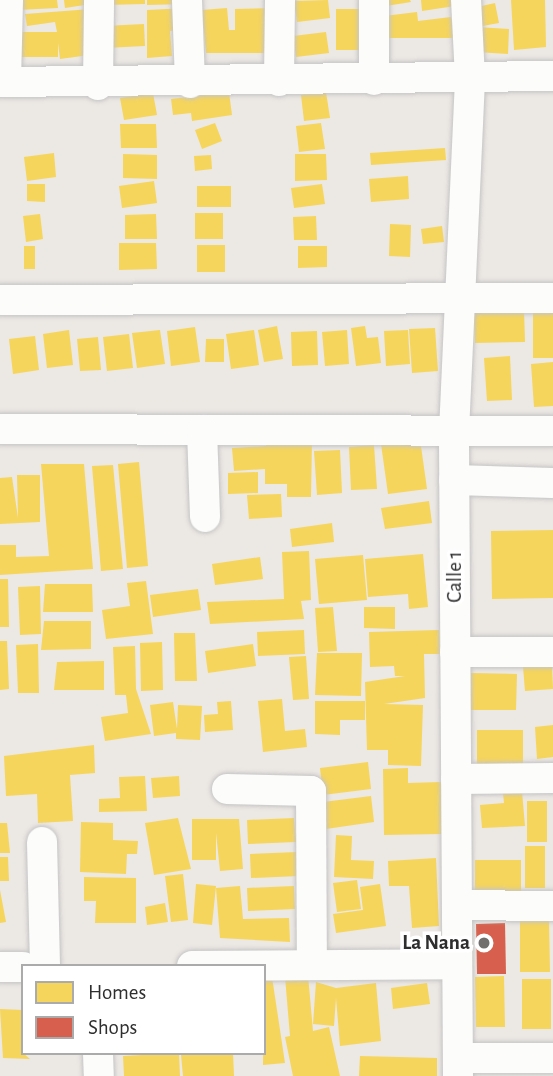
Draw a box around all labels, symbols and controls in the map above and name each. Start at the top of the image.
street label: Calle 1 [442,551,468,603]
place label: La Nana [402,930,470,956]
marker: La Nana [476,935,492,951]
legend [21,964,266,1055]
text: Homes [88,982,146,1003]
text: Shops [88,1017,137,1038]

